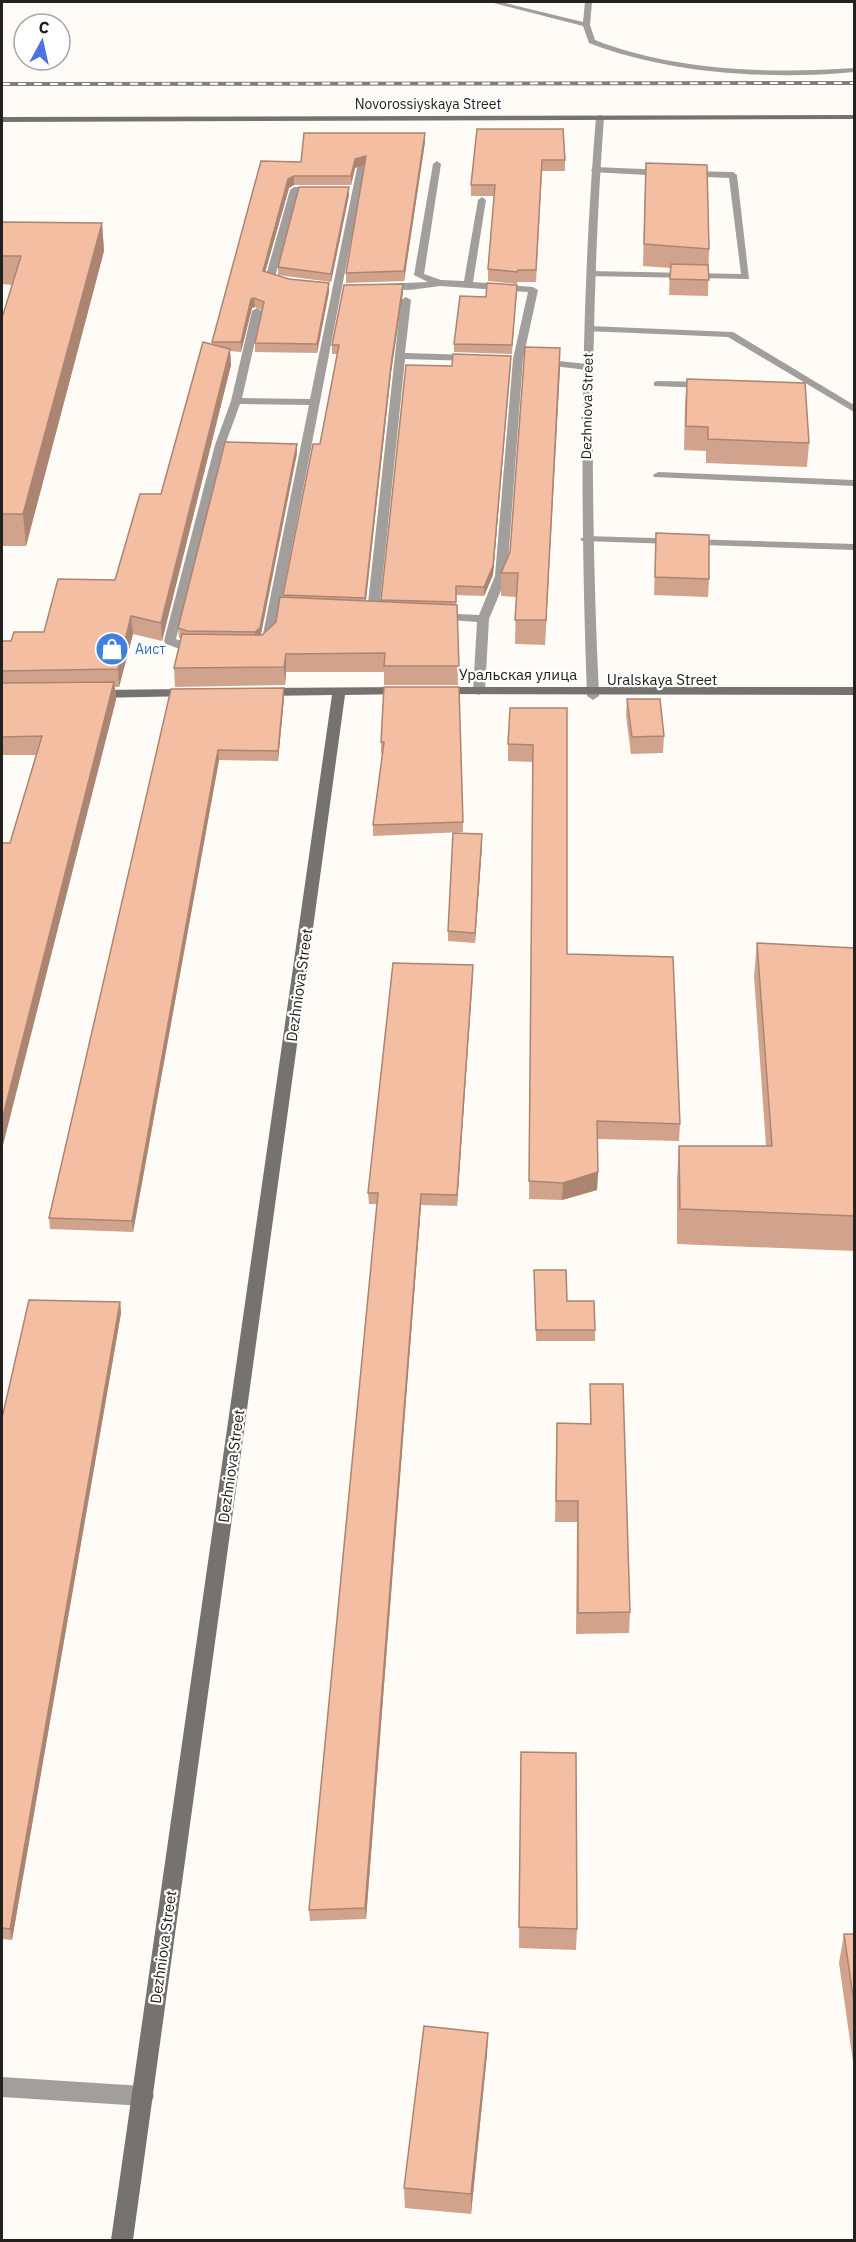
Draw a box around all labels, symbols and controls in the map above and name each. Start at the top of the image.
north arrow [12,12,72,72]
text: С [38,17,51,38]
street label: Novorossiyskaya Street [355,95,501,113]
street label: Dezhniova Street [577,352,597,459]
shop icon: Аист [94,631,130,667]
place label: Аист [135,640,166,658]
street label: Уральская улица [459,665,577,684]
street label: Uralskaya Street [607,670,717,689]
street label: Dezhniova Street [282,927,316,1043]
street label: Dezhniova Street [214,1408,248,1524]
street label: Dezhniova Street [146,1889,180,2005]

